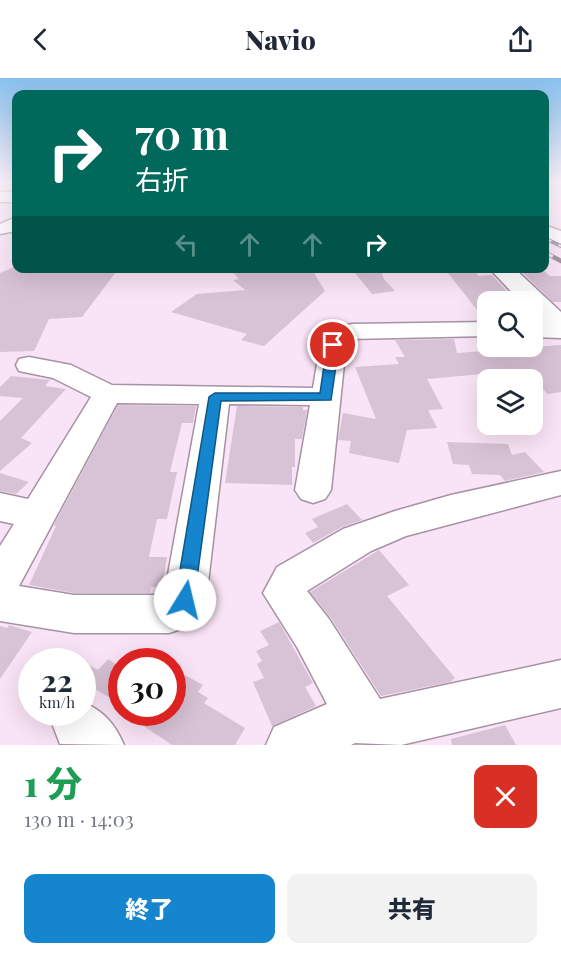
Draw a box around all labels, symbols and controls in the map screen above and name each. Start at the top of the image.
text: Navio [245,21,316,57]
icon: back [24,23,57,56]
icon: share [504,23,537,56]
text: 70 m [135,105,229,161]
icon: right [36,114,114,192]
text: 右折 [135,161,189,197]
icon: left [170,228,203,261]
icon: ahead [233,228,266,261]
icon: ahead [296,228,329,261]
icon: right [359,228,392,261]
map controls [477,291,543,435]
button: search [477,291,543,357]
pin [307,319,358,370]
icon: arrive [316,328,349,361]
button: layers [477,369,543,435]
position arrow [153,568,217,632]
speed limit sign: 30 [108,648,186,726]
text: 22 [41,660,73,700]
text: km/h [39,692,75,712]
text: 1 分 [24,758,82,806]
button: close [474,765,537,828]
text: 130 m · 14:03 [24,805,134,832]
button: 終了 [24,874,275,943]
button: 共有 [287,874,537,943]

